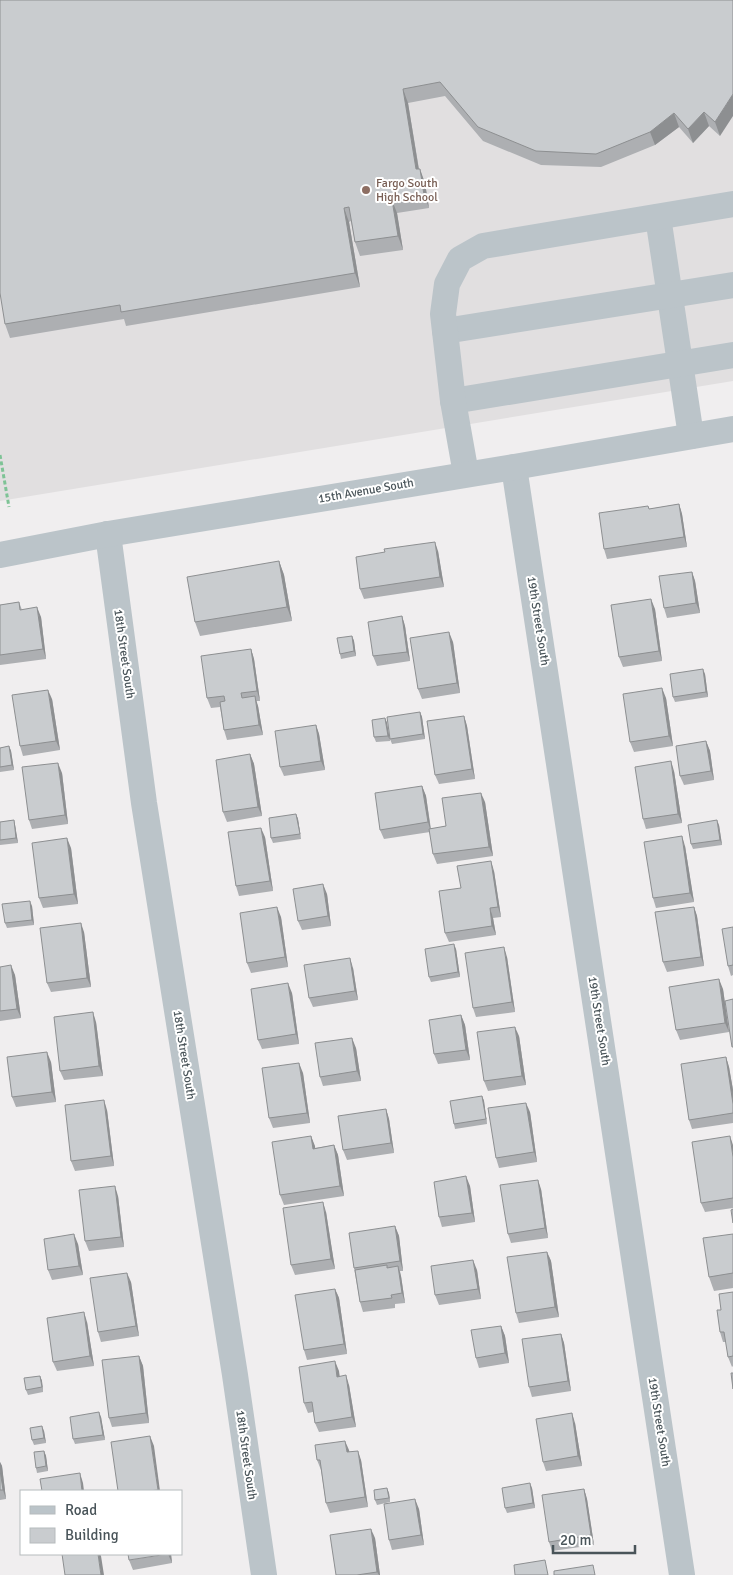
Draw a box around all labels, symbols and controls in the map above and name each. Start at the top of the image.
place label: Fargo South High School [376,176,438,205]
marker: Fargo South High School [360,184,372,196]
street label: 15th Avenue South [317,475,415,507]
street label: 19th Street South [524,575,552,667]
street label: 18th Street South [110,608,138,700]
street label: 19th Street South [585,975,613,1067]
street label: 18th Street South [170,1009,198,1101]
street label: 19th Street South [645,1376,673,1468]
street label: 18th Street South [232,1409,260,1501]
legend [20,1490,182,1555]
text: Road [65,1501,97,1519]
scale bar [553,1522,636,1554]
text: Building [65,1526,119,1544]
text: 20 m [560,1531,591,1549]

